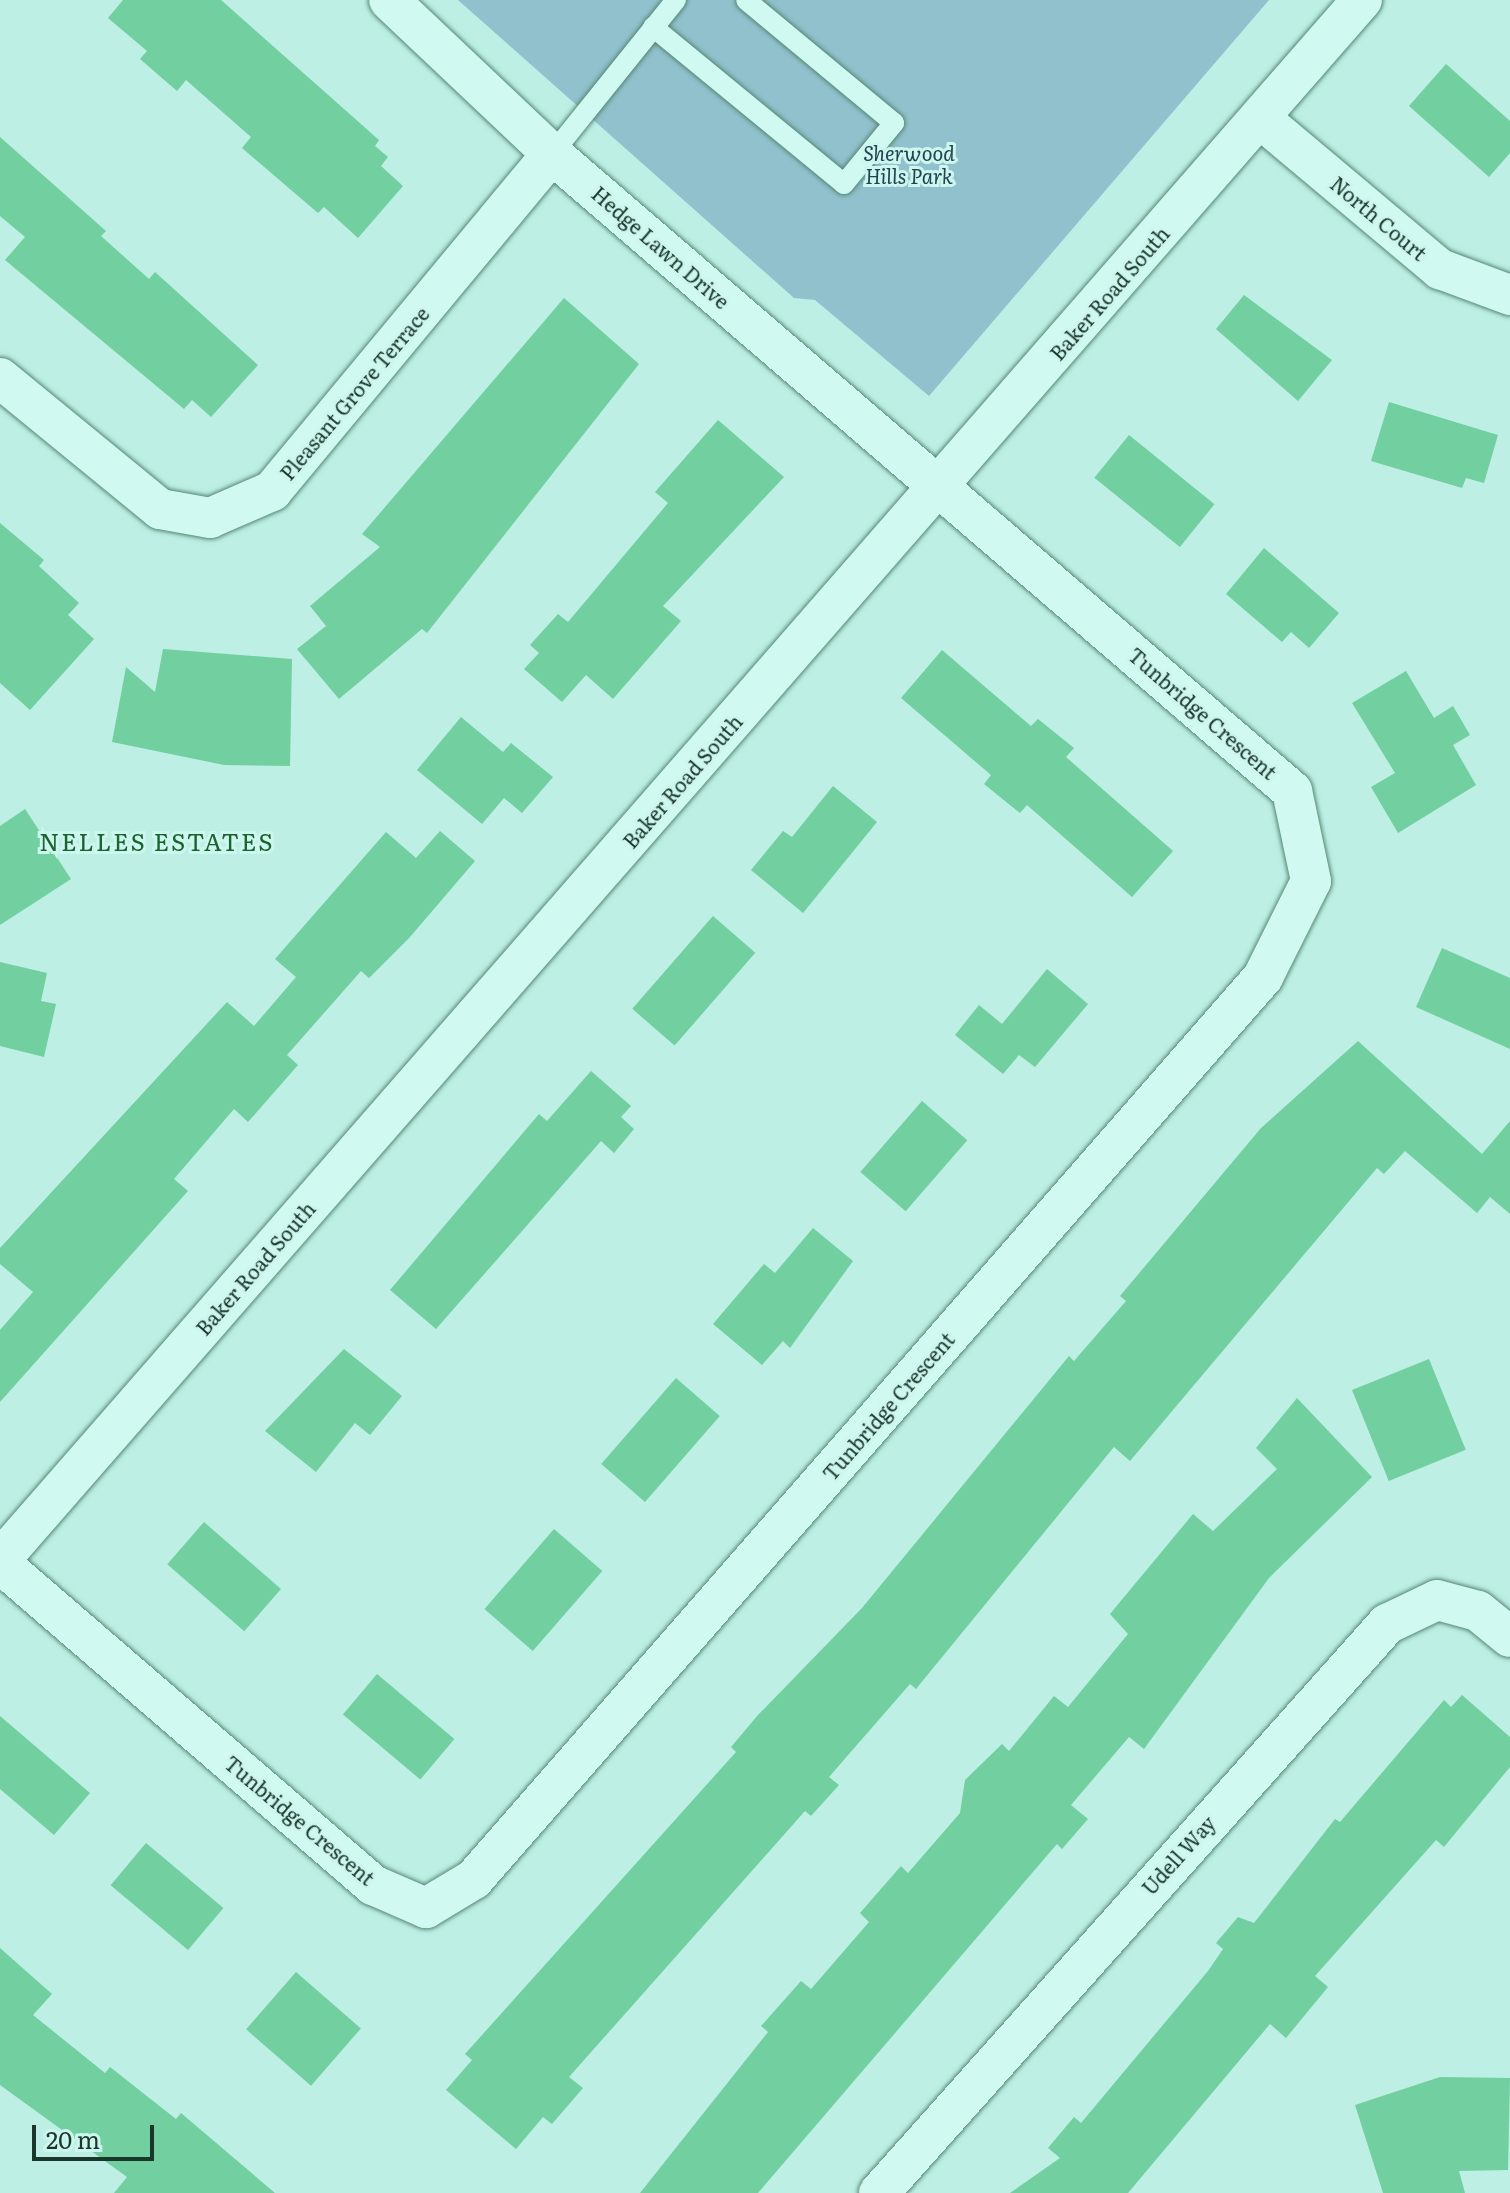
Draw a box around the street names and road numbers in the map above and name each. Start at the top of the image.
street label: North Court [1326,171,1432,265]
street label: Hedge Lawn Drive [587,181,735,313]
street label: Baker Road South [1044,221,1174,365]
street label: Pleasant Grove Terrace [275,302,433,484]
street label: Tunbridge Crescent [1124,642,1282,784]
street label: Baker Road South [617,709,747,853]
street label: Baker Road South [190,1196,320,1340]
street label: Tunbridge Crescent [817,1327,959,1485]
street label: Tunbridge Crescent [220,1750,380,1890]
street label: Udell Way [1136,1811,1220,1899]

